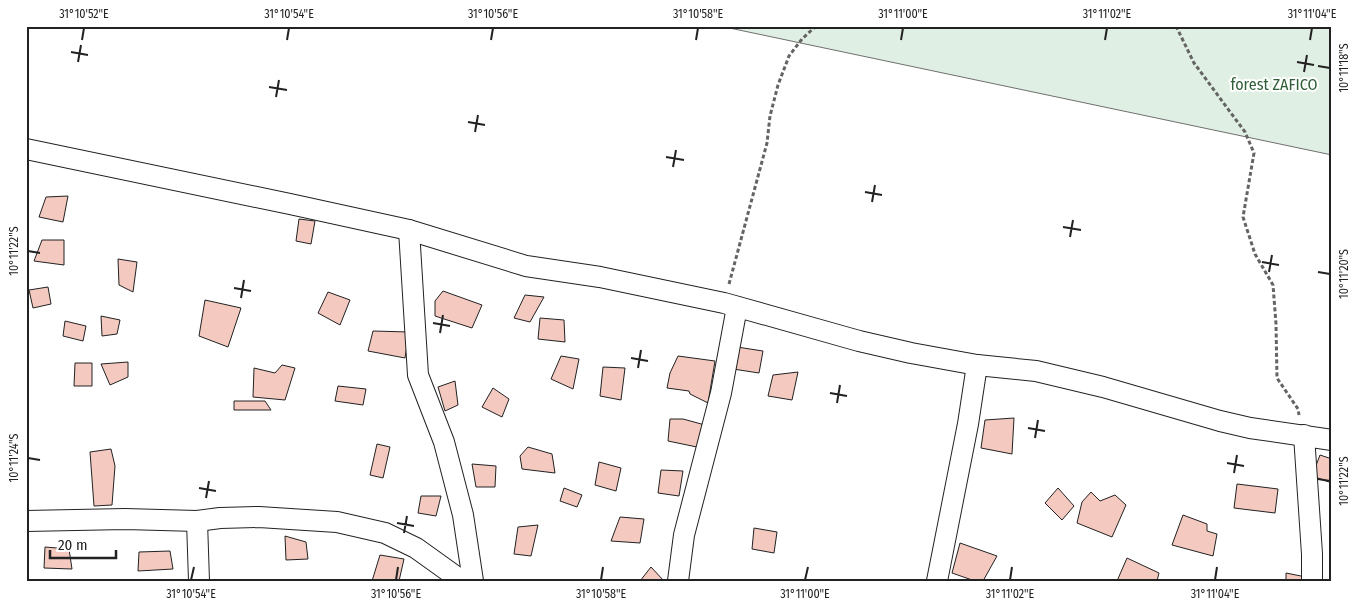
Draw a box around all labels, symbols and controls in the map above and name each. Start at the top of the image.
text: 31°10'52"E [59,7,109,21]
text: 31°10'54"E [264,7,314,21]
text: 31°10'56"E [468,7,518,21]
text: 31°10'58"E [673,7,723,21]
text: 31°11'00"E [878,7,928,21]
text: 31°11'02"E [1083,7,1132,21]
text: 31°11'04"E [1288,7,1337,21]
text: 10°11'18"S [1337,43,1351,93]
park label: forest ZAFICO [1230,75,1318,94]
text: 10°11'22"S [7,226,21,276]
text: 10°11'20"S [1337,249,1351,299]
text: 10°11'24"S [7,433,21,482]
text: 10°11'22"S [1337,456,1351,506]
scale bar [50,527,116,559]
text: 20 m [58,536,88,554]
text: 31°10'54"E [166,587,216,601]
text: 31°10'56"E [371,587,421,601]
text: 31°10'58"E [576,587,626,601]
text: 31°11'00"E [780,587,830,601]
text: 31°11'02"E [986,587,1035,601]
text: 31°11'04"E [1191,587,1240,601]

